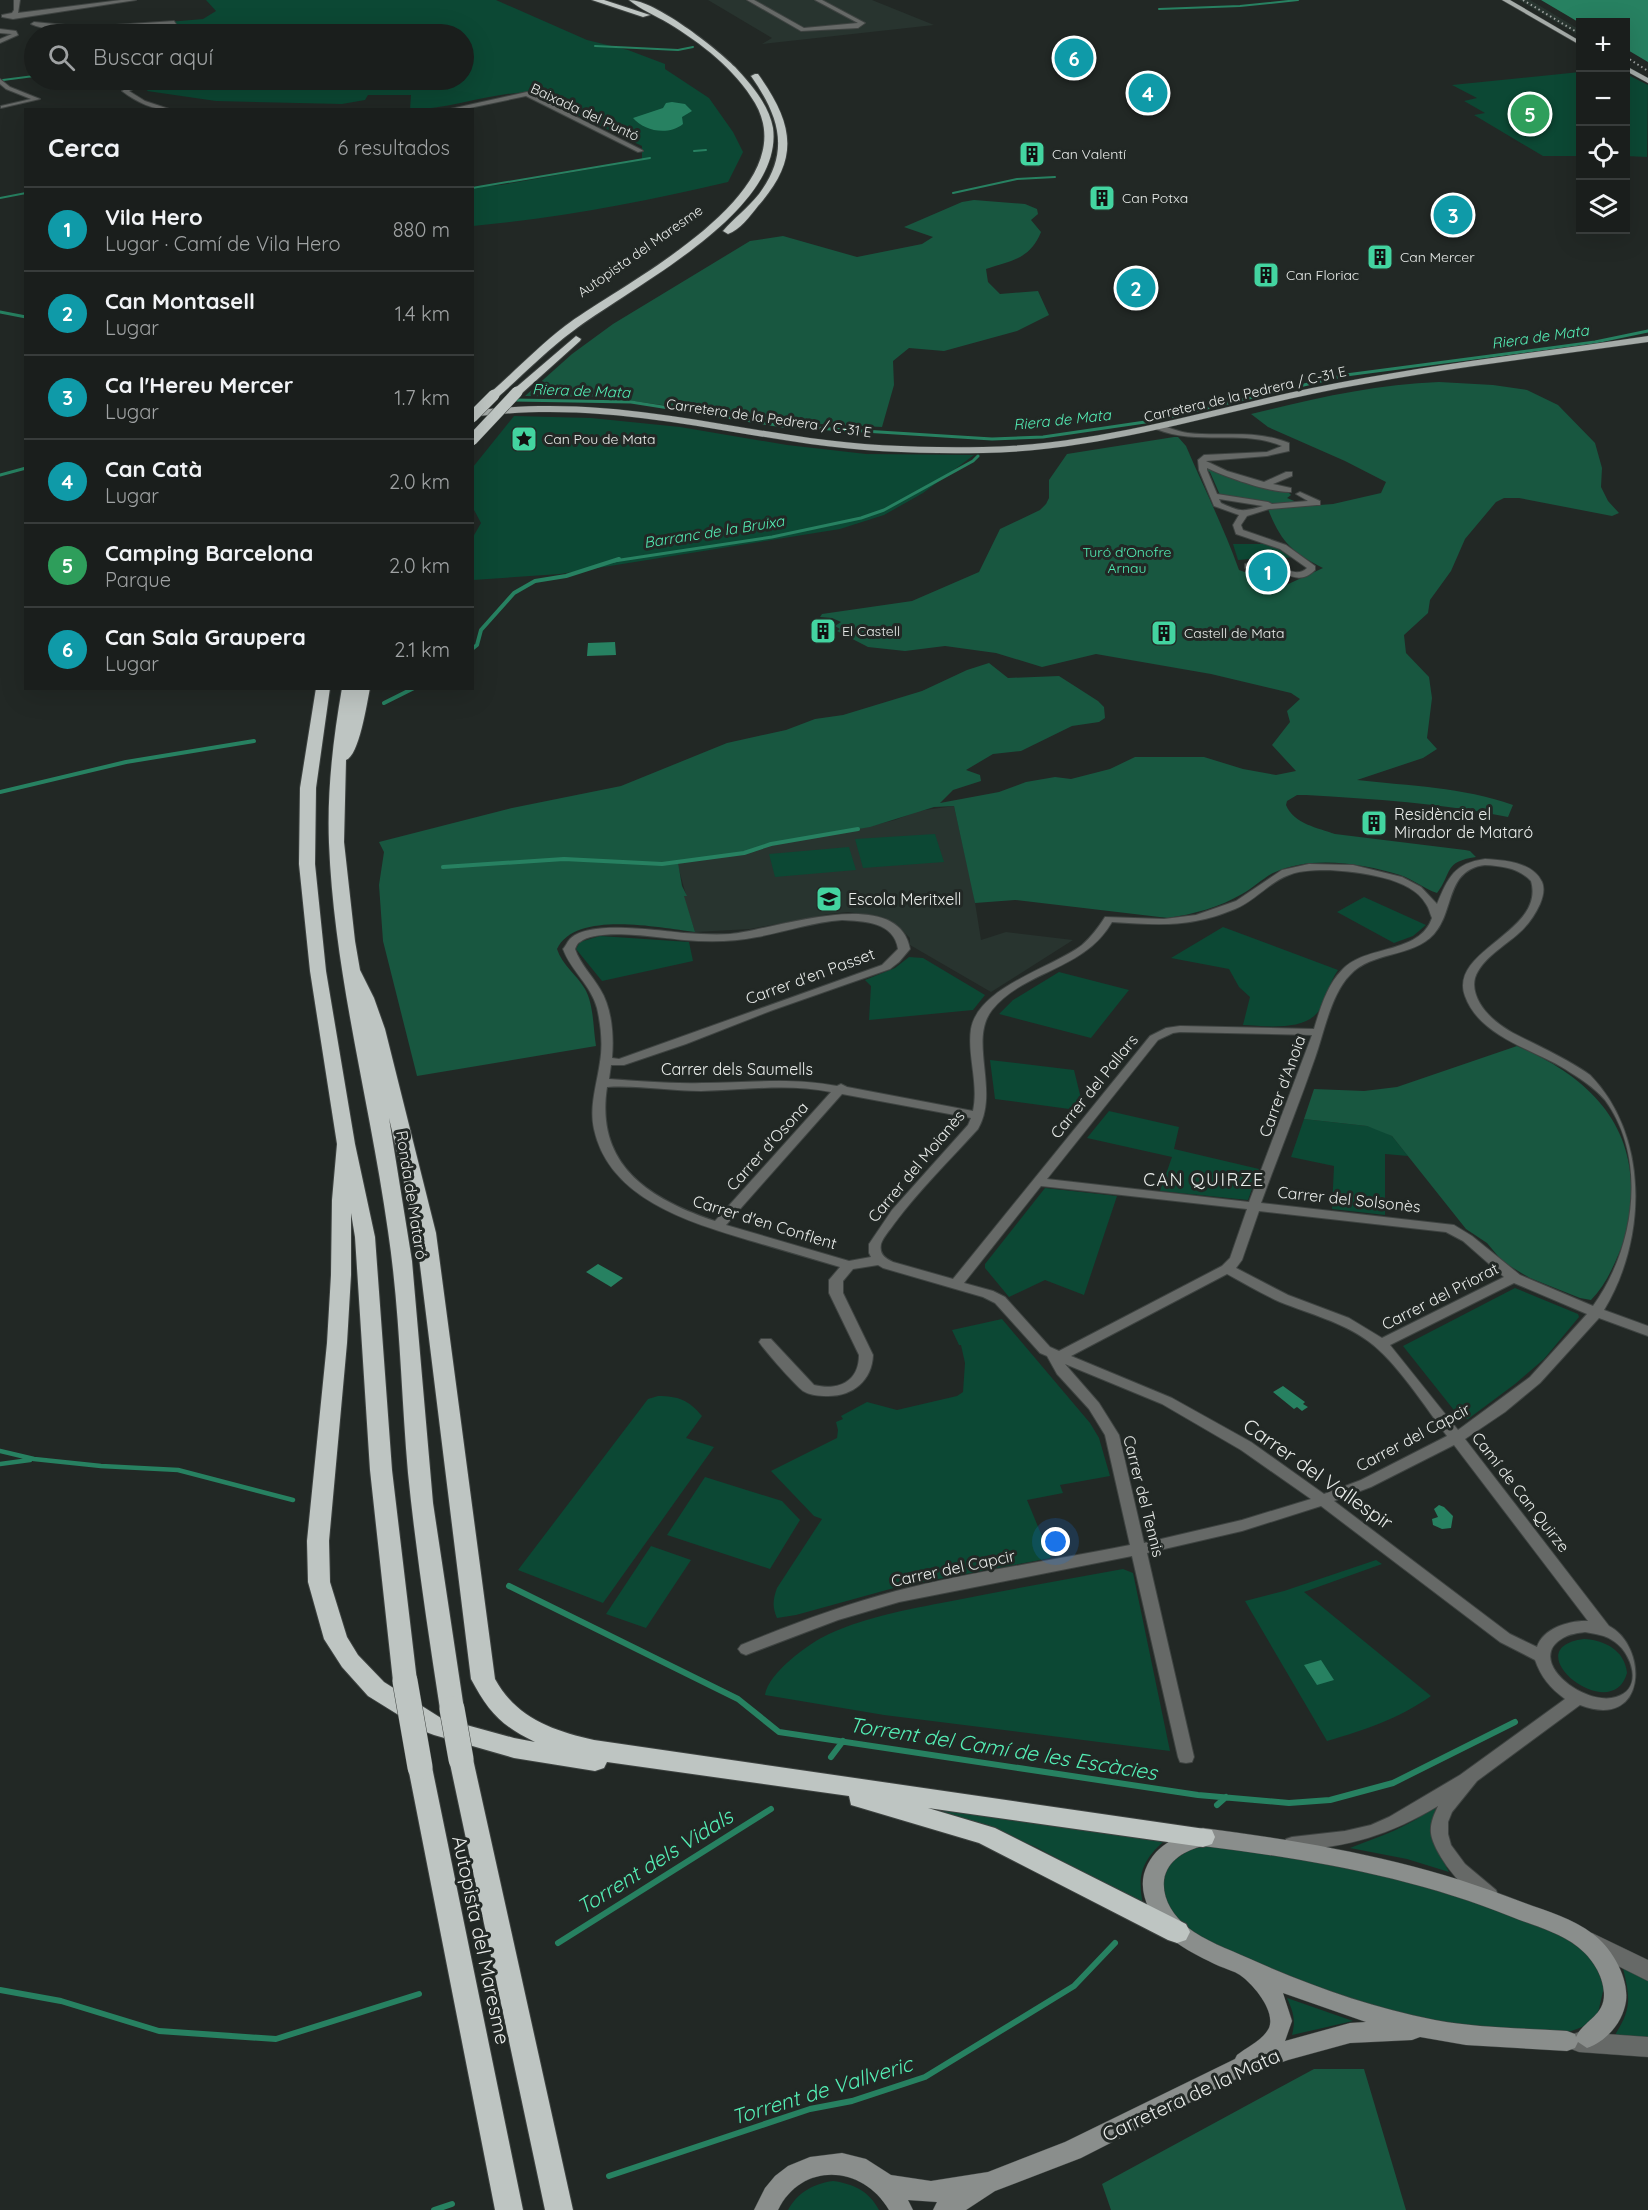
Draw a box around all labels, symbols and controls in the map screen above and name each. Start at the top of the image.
map controls [1576,18,1630,234]
button: + [1576,18,1630,72]
search box [24,24,474,90]
pin: 6 [1054,36,1094,80]
icon: search [45,41,78,74]
text: Buscar aquí [93,43,213,71]
pin: 4 [1128,70,1168,116]
button: − [1576,72,1630,126]
street label: Baixada del Puntó [528,79,642,145]
pin: 5 [1510,92,1550,136]
button: locate [1576,126,1630,180]
text: Cerca [48,131,120,164]
text: 6 resultados [337,135,450,160]
building icon: Can Valentí [1017,139,1047,169]
place label: Can Valentí [1052,145,1126,163]
button: layers [1576,180,1630,234]
building icon: Can Potxa [1087,183,1117,213]
place label: Can Potxa [1122,189,1188,207]
pin: 3 [1434,192,1472,238]
street label: Autopista del Maresme [574,201,706,301]
text: Vila Hero [105,203,203,231]
text: 1 [64,217,71,242]
text: 880 m [393,217,450,242]
text: Lugar · Camí de Vila Hero [105,231,341,256]
building icon: Can Mercer [1365,242,1395,272]
place label: Can Mercer [1400,248,1475,266]
building icon: Can Floriac [1251,260,1281,290]
pin: 2 [1116,266,1156,310]
place label: Can Floriac [1286,266,1359,284]
text: Can Montasell [105,287,255,315]
text: 2 [62,301,73,326]
text: 1.4 km [395,301,450,326]
text: Lugar [105,315,159,340]
water label: Riera de Mata [1490,320,1591,353]
street label: Carretera de la Pedrera / C-31 E [1142,362,1348,426]
text: Ca l'Hereu Mercer [105,371,293,399]
water label: Riera de Mata [532,379,631,402]
text: 3 [62,385,73,410]
text: 1.7 km [394,385,450,410]
street label: Carretera de la Pedrera / C-31 E [665,395,873,441]
text: Lugar [105,399,159,424]
water label: Riera de Mata [1012,405,1112,434]
place icon: Can Pou de Mata [509,424,539,454]
place label: Can Pou de Mata [544,430,656,448]
text: Can Catà [105,455,202,483]
text: 4 [62,469,73,494]
text: 2.0 km [389,469,450,494]
text: Lugar [105,483,159,508]
water label: Barranc de la Bruixa [642,511,786,552]
text: Camping Barcelona [105,539,313,567]
park label: Turó d'Onofre Arnau [1083,543,1172,577]
pin: 1 [1248,550,1288,594]
text: 5 [62,553,73,578]
text: 2.0 km [389,553,450,578]
text: Parque [105,567,171,592]
building icon: El Castell [808,616,838,646]
building icon: Castell de Mata [1149,618,1179,648]
place label: El Castell [842,622,900,640]
text: Can Sala Graupera [105,623,306,651]
place label: Castell de Mata [1184,624,1285,642]
text: 6 [62,637,73,662]
text: 2.1 km [394,637,450,662]
text: Lugar [105,651,159,676]
place label: Residència el Mirador de Mataró [1394,804,1533,842]
building icon: Residència el Mirador de Mataró [1359,808,1389,838]
school or university icon: Escola Meritxell [814,884,844,914]
place label: Escola Meritxell [848,889,962,909]
street label: Carrer d'en Passet [743,943,877,1009]
street label: Carrer del Pallars [1046,1030,1142,1142]
street label: Carrer d'Anoia [1254,1032,1310,1140]
street label: Carrer dels Saumells [661,1059,813,1079]
street label: Carrer d'Osona [722,1097,812,1195]
street label: Carrer del Moianès [863,1106,969,1226]
street label: Ronda de Mataró [392,1129,432,1261]
district label: CAN QUIRZE [1143,1168,1265,1191]
street label: Carrer del Solsonès [1276,1182,1422,1216]
street label: Carrer d'en Conflent [691,1191,839,1253]
street label: Carrer del Priorat [1378,1258,1502,1334]
street label: Carrer del Capcir [1353,1399,1473,1475]
street label: Carrer del Vallespir [1239,1413,1398,1535]
street label: Camí de Can Quirze [1468,1428,1574,1556]
street label: Carrer del Tennis [1119,1433,1169,1559]
your location [1041,1527,1070,1556]
street label: Carrer del Capcir [889,1545,1017,1591]
water label: Torrent del Camí de les Escàcies [847,1711,1160,1785]
water label: Torrent dels Vidals [572,1802,738,1920]
street label: Autopista del Maresme [447,1833,516,2046]
street label: Carretera de la Mata [1098,2042,1284,2147]
water label: Torrent de Vallveric [728,2050,917,2130]

